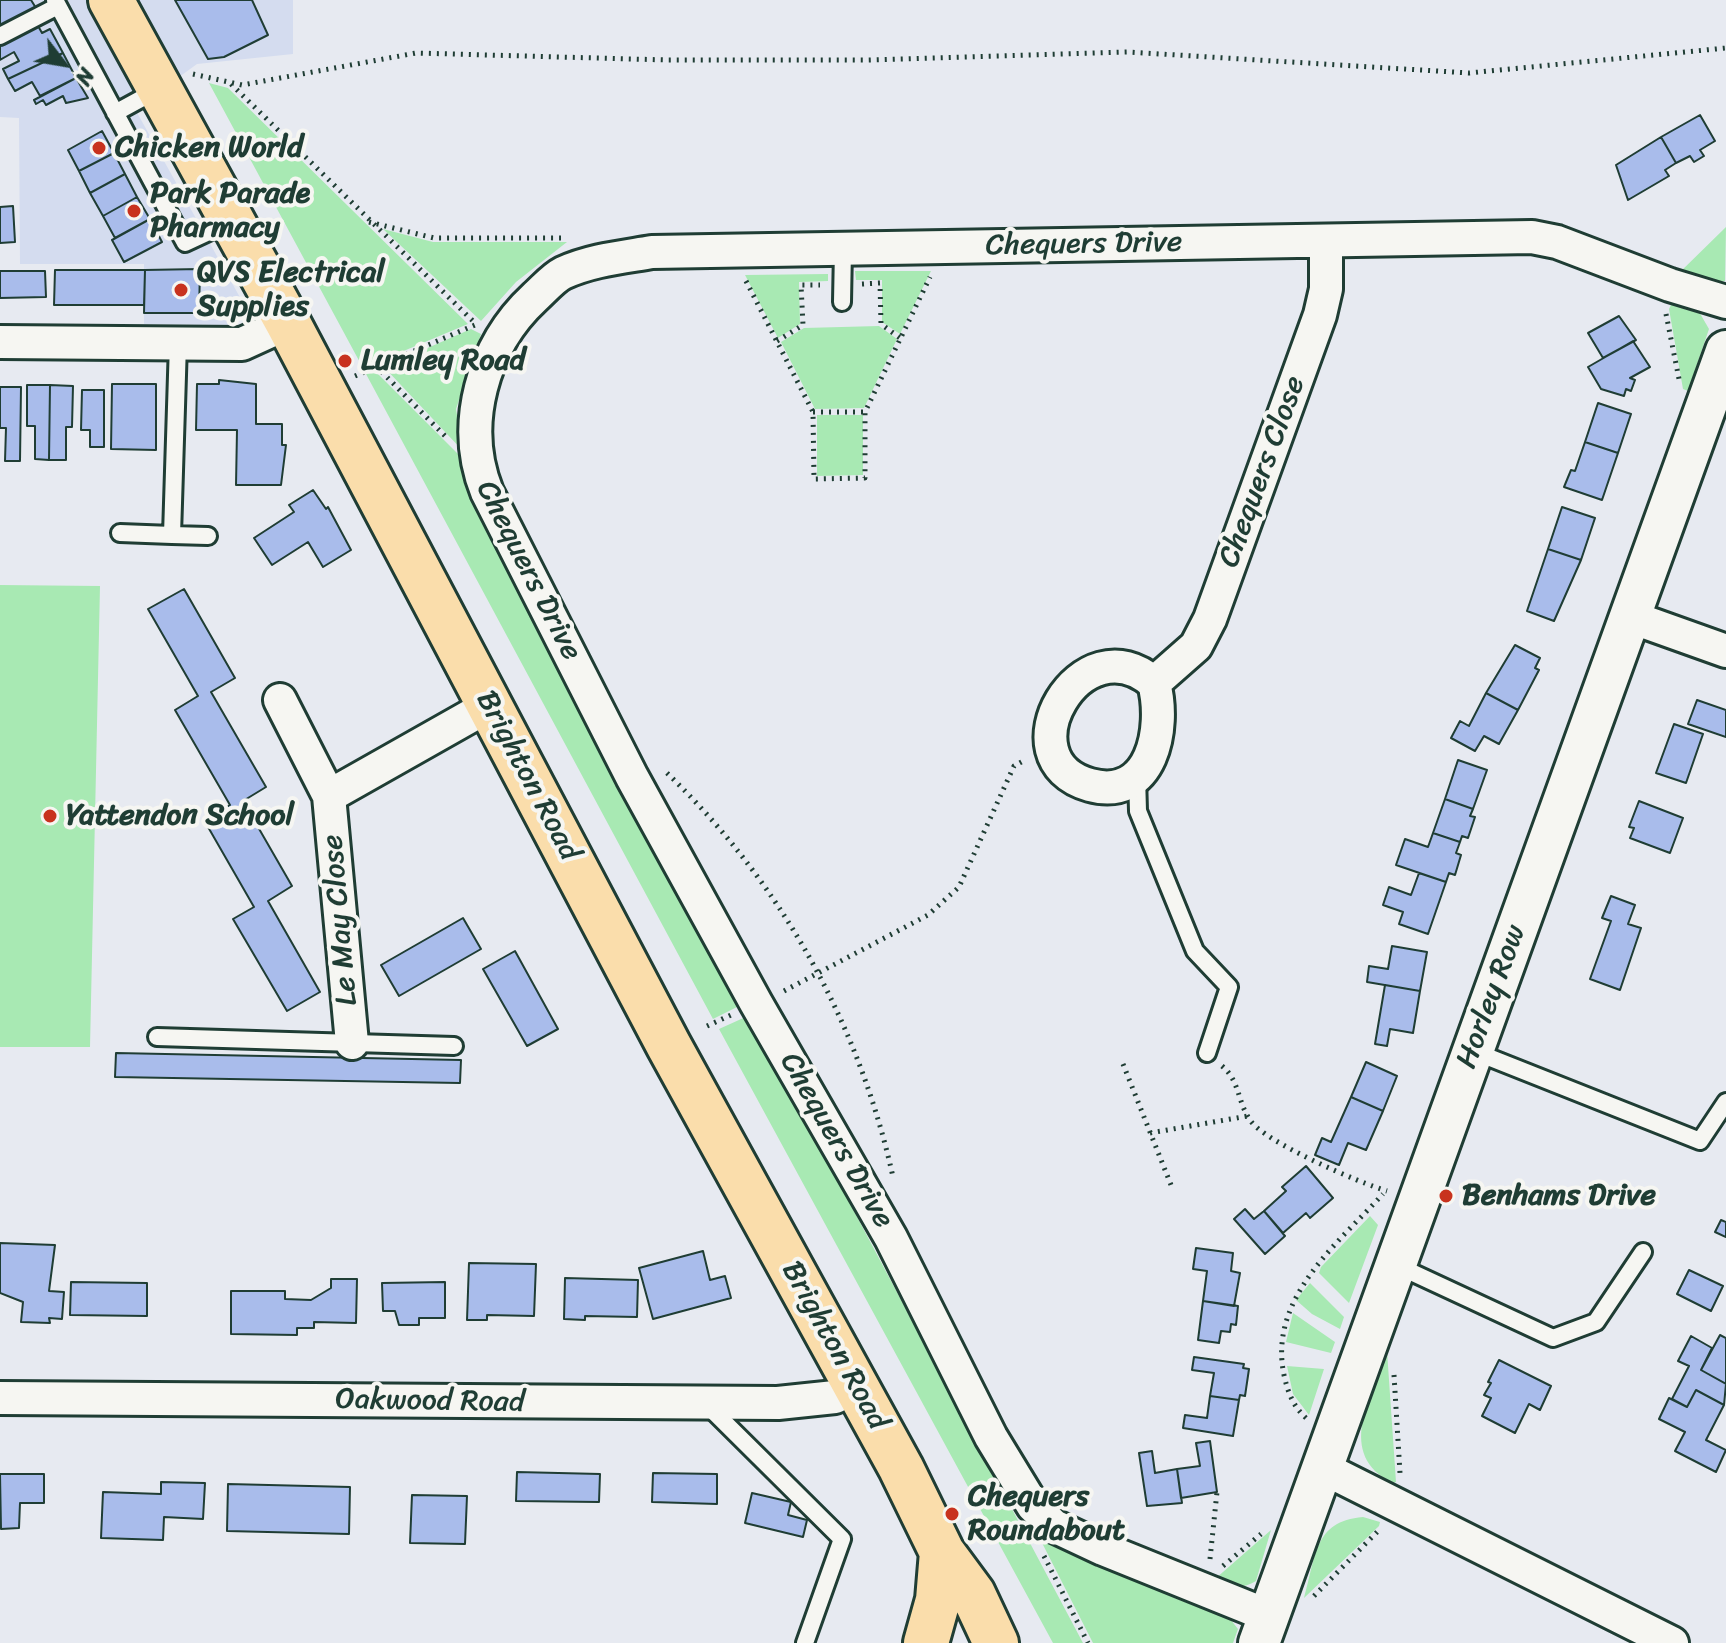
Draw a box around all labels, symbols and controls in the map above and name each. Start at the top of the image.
north arrow [24,24,104,104]
text: N [64,60,106,93]
place label: Chicken World [115,130,303,166]
marker: Chicken World [90,139,108,157]
place label: Park Parade Pharmacy [150,176,310,246]
marker: Park Parade Pharmacy [125,202,143,220]
street label: Chequers Drive [985,225,1183,265]
place label: QVS Electrical Supplies [197,255,385,326]
marker: QVS Electrical Supplies [172,281,190,299]
place label: Lumley Road [361,343,525,379]
marker: Lumley Road [336,352,354,370]
street label: Chequers Close [1212,372,1314,572]
street label: Chequers Drive [467,475,589,667]
street label: Brighton Road [467,685,587,867]
place label: Yattendon School [66,798,294,834]
marker: Yattendon School [41,807,59,825]
street label: Le May Close [316,833,366,1007]
street label: Horley Row [1449,920,1535,1074]
street label: Chequers Drive [771,1047,901,1235]
place label: Benhams Drive [1462,1178,1656,1214]
marker: Benhams Drive [1437,1187,1455,1205]
street label: Brighton Road [773,1255,895,1437]
street label: Oakwood Road [335,1382,525,1422]
place label: Chequers Roundabout [968,1479,1125,1550]
marker: Chequers Roundabout [943,1505,961,1523]

